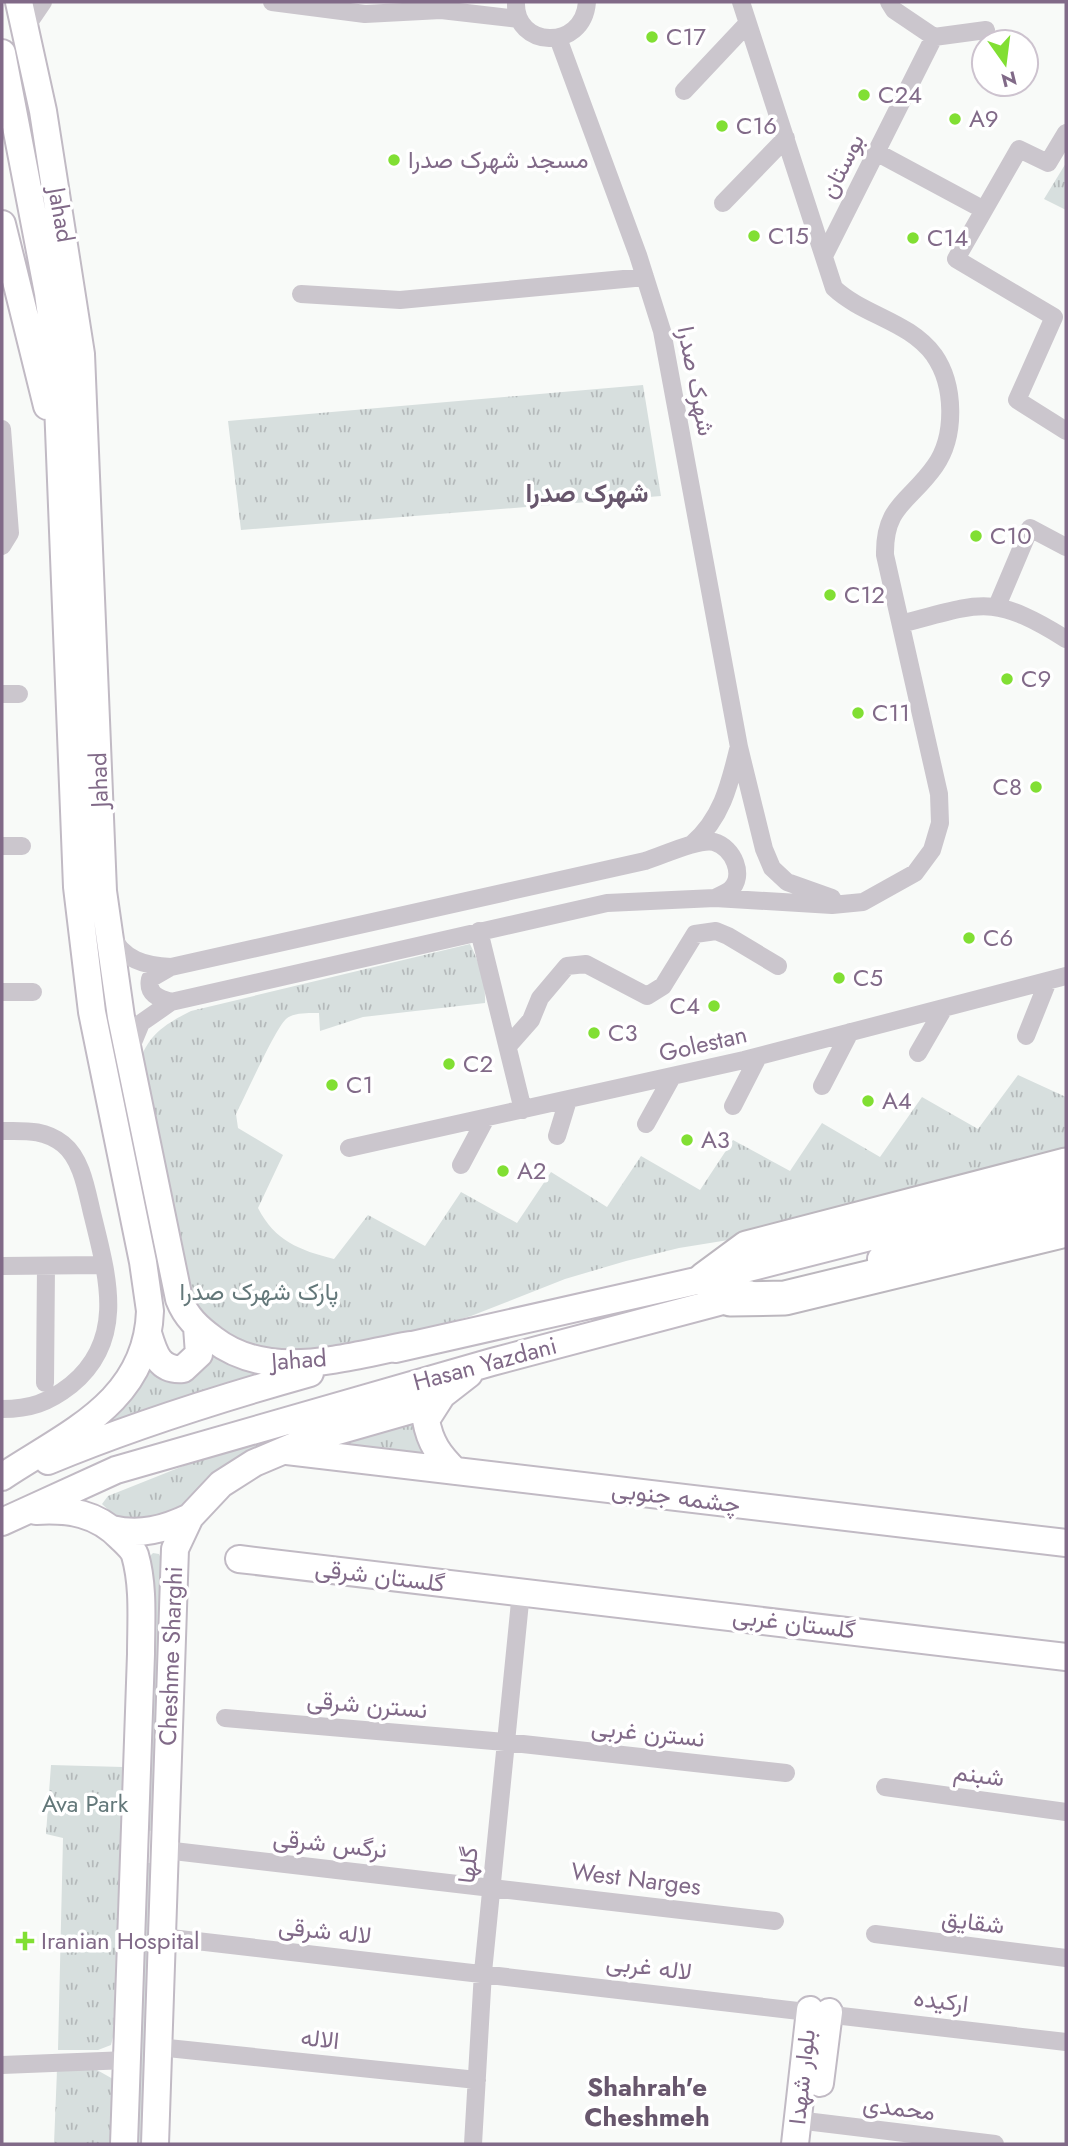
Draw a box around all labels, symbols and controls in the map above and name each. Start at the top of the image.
place label: C17 [666,19,706,54]
north arrow [970,28,1040,98]
marker: C17 [644,29,660,45]
text: N [998,64,1020,94]
place label: C24 [878,77,922,112]
marker: C24 [856,87,872,103]
place label: A9 [969,101,999,136]
place label: C16 [736,108,777,143]
marker: A9 [947,111,963,127]
marker: C16 [714,118,730,134]
street label: بوستان [810,127,873,204]
place label: مسجد شهرک صدرا [408,142,589,177]
marker: مسجد شهرک صدرا [386,152,402,168]
street label: Jahad [39,182,84,245]
place label: C15 [768,218,809,253]
place label: C14 [927,220,968,255]
marker: C15 [746,228,762,244]
marker: C14 [905,230,921,246]
street label: شهرک صدرا [669,323,724,439]
district label: شهرک صدرا [525,474,649,512]
place label: C10 [990,518,1032,553]
marker: C10 [968,528,984,544]
place label: C12 [844,577,885,612]
marker: C12 [822,587,838,603]
place label: C9 [1021,661,1051,696]
marker: C9 [999,671,1015,687]
place label: C11 [872,695,910,730]
marker: C11 [850,705,866,721]
street label: Jahad [80,752,117,811]
place label: C8 [992,769,1022,804]
marker: C8 [1028,779,1044,795]
place label: C6 [983,920,1013,955]
marker: C6 [961,930,977,946]
place label: C5 [853,960,883,995]
marker: C5 [831,970,847,986]
place label: C4 [670,988,700,1023]
marker: C4 [706,998,722,1014]
place label: C3 [608,1015,638,1050]
street label: Golestan [656,1016,750,1071]
marker: C3 [586,1025,602,1041]
place label: C2 [463,1046,493,1081]
marker: C2 [441,1056,457,1072]
place label: C1 [346,1067,373,1102]
marker: C1 [324,1077,340,1093]
place label: A4 [882,1083,912,1118]
marker: A4 [860,1093,876,1109]
place label: A3 [701,1122,730,1157]
marker: A3 [679,1132,695,1148]
place label: A2 [517,1153,547,1188]
marker: A2 [495,1163,511,1179]
park label: پارک شهرک صدرا [179,1274,339,1309]
street label: Hasan Yazdani [409,1328,561,1400]
street label: Jahad [267,1340,328,1379]
street label: چشمه جنوبی [610,1471,742,1522]
street label: گلستان شرقی [313,1550,447,1601]
street label: Cheshme Sharghi [150,1566,191,1746]
street label: گلستان غربی [731,1598,858,1647]
street label: نسترن شرقی [305,1682,429,1727]
street label: نسترن غربی [590,1709,706,1756]
street label: شبنم [952,1754,1007,1795]
park label: Ava Park [42,1786,129,1821]
street label: نرگس شرقی [271,1820,389,1867]
street label: گلها [448,1845,487,1885]
street label: West Narges [569,1853,703,1904]
street label: شقایق [940,1900,1007,1943]
street label: لاله شرقی [277,1908,373,1953]
place label: Iranian Hospital [41,1923,200,1958]
marker: Iranian Hospital [15,1931,35,1951]
street label: لاله غربی [604,1944,694,1989]
street label: ارکیده [912,1980,970,2021]
street label: الاله [299,2019,341,2058]
street label: بلوار شهدا [779,2028,824,2126]
district label: Shahrah'e Cheshmeh [584,2068,710,2136]
street label: محمدی [861,2086,937,2129]

